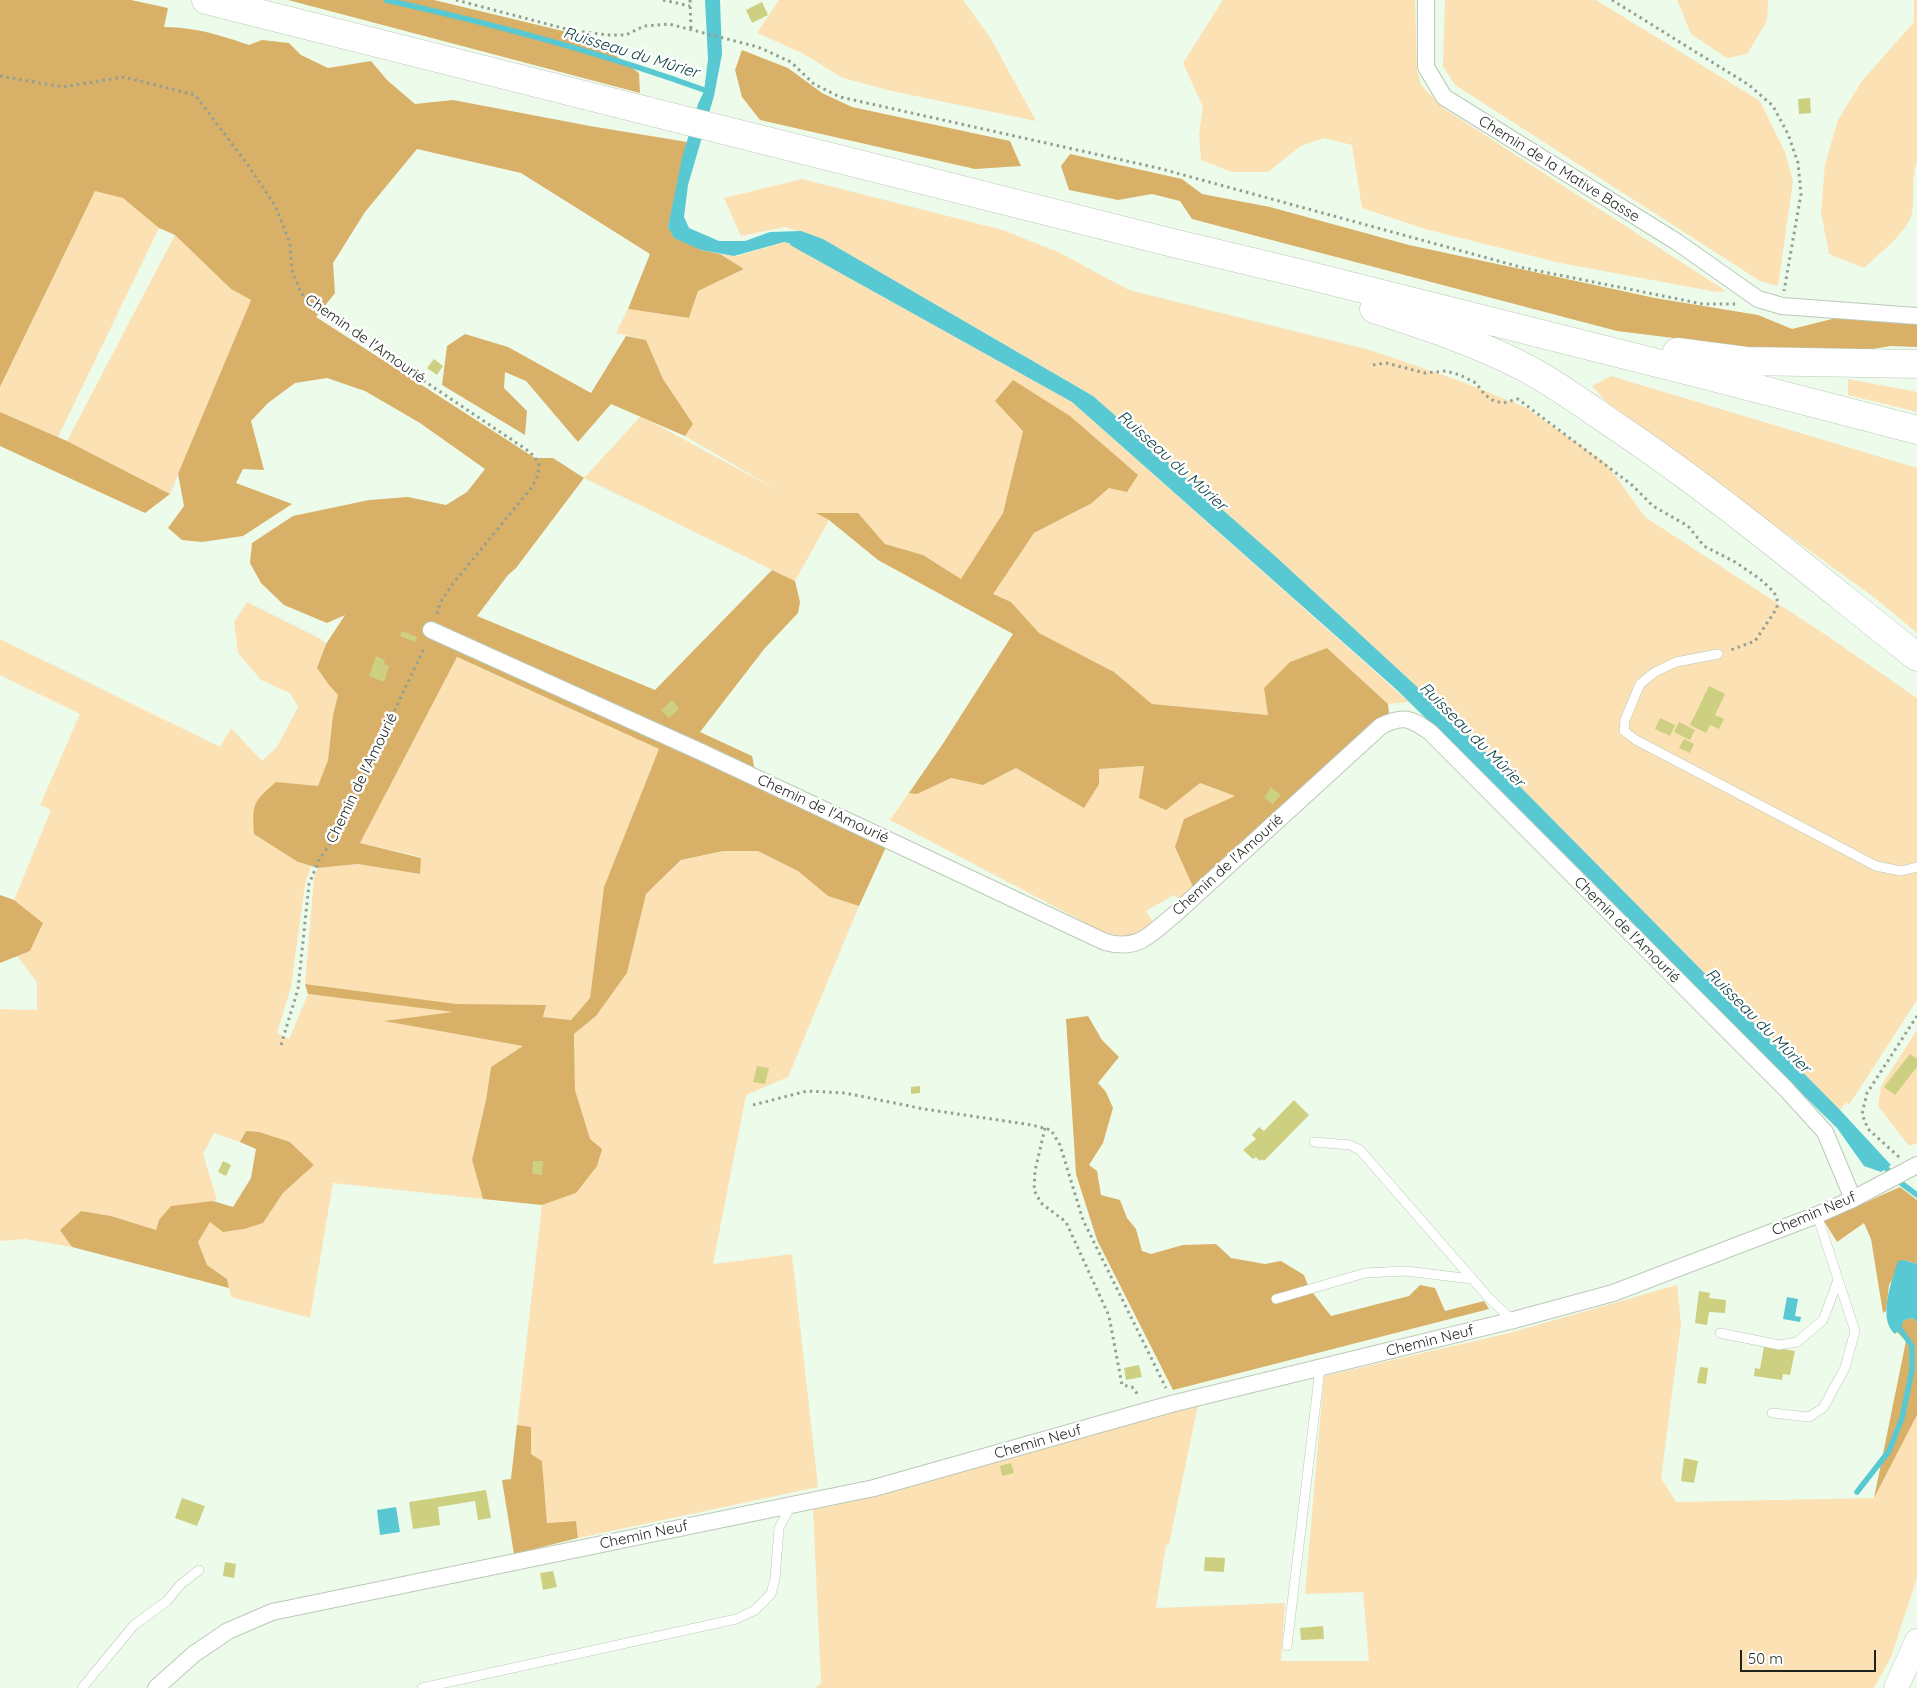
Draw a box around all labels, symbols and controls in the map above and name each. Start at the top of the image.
water label: Ruisseau du Mûrier [561,23,701,83]
street label: Chemin de la Mative Basse [1475,112,1643,226]
street label: Chemin de l'Amourié [301,291,429,387]
water label: Ruisseau du Mûrier [1113,407,1231,515]
water label: Ruisseau du Mûrier [1415,678,1529,792]
street label: Chemin de l'Amourié [323,710,401,846]
street label: Chemin de l'Amourié [754,771,892,847]
street label: Chemin de l'Amourié [1169,811,1287,919]
street label: Chemin de l'Amourié [1570,873,1684,987]
water label: Ruisseau du Mûrier [1701,964,1815,1078]
street label: Chemin Neuf [1769,1188,1859,1240]
street label: Chemin Neuf [1384,1321,1476,1361]
street label: Chemin Neuf [992,1421,1084,1463]
street label: Chemin Neuf [598,1517,690,1553]
scale bar [1742,1640,1878,1672]
text: 50 m [1748,1649,1783,1668]

